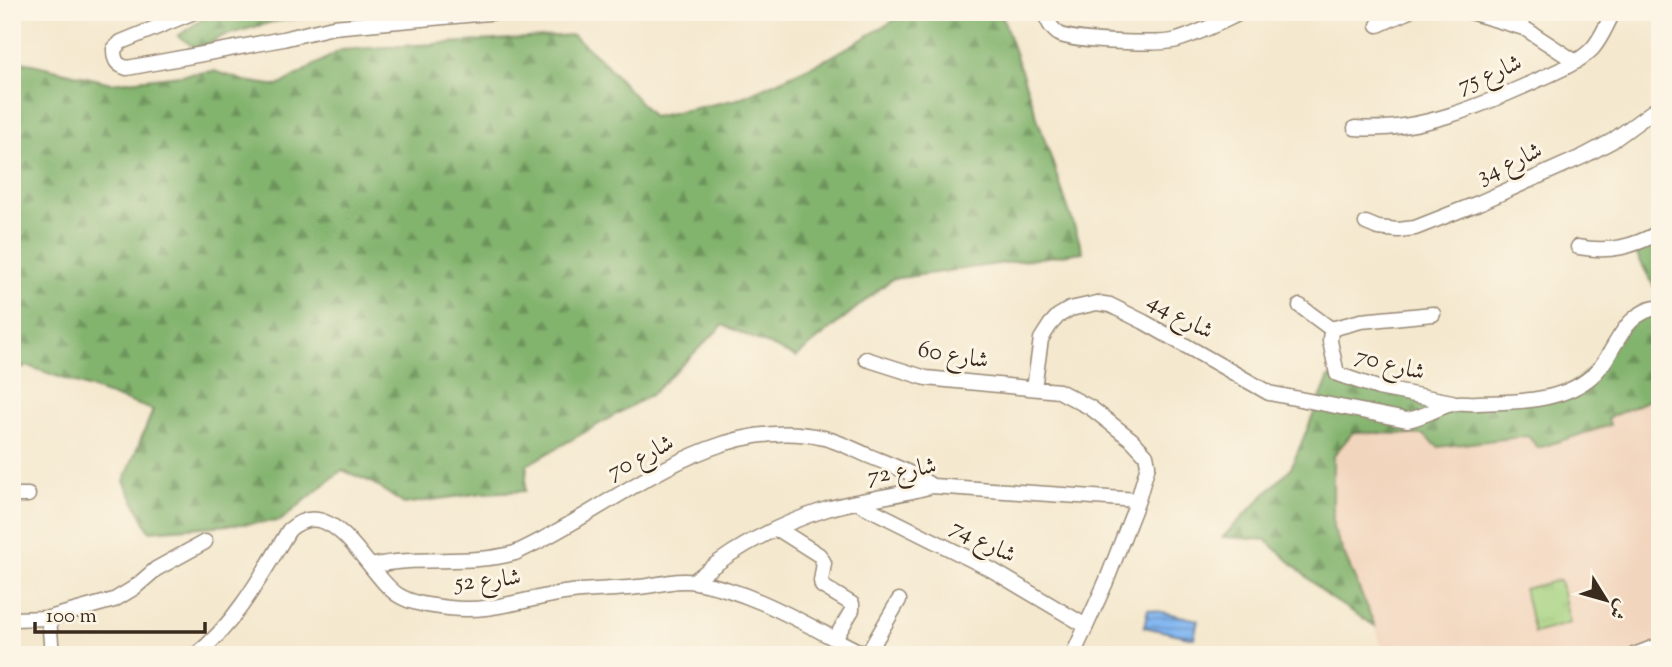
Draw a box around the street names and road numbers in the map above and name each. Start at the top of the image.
street label: شارع 75 [1453,47,1528,104]
street label: شارع 34 [1472,135,1549,194]
street label: شارع 44 [1140,285,1219,350]
street label: شارع 60 [915,333,991,380]
street label: شارع 70 [1351,339,1429,392]
street label: شارع 70 [602,427,681,490]
street label: شارع 72 [865,450,939,495]
street label: شارع 74 [944,511,1022,574]
street label: شارع 52 [452,561,523,602]

